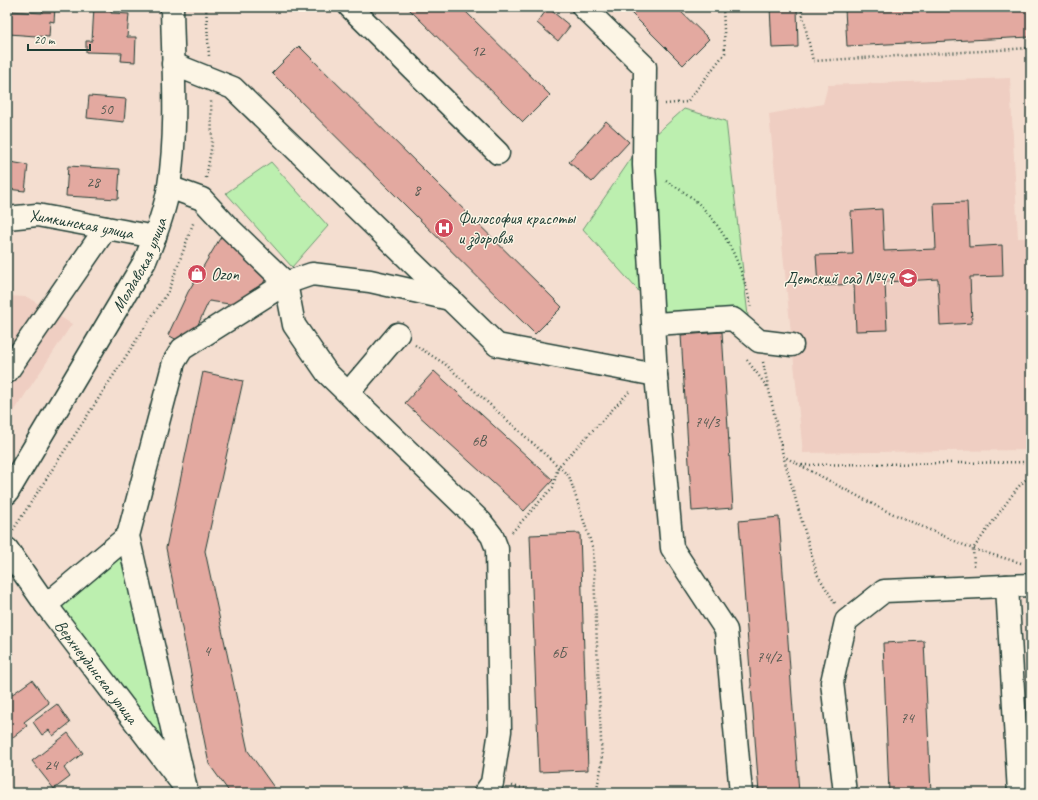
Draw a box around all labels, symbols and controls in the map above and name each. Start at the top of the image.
scale bar [28,26,90,52]
text: 20 m [34,32,56,48]
house number: 12 [471,42,486,61]
house number: 50 [99,100,114,119]
house number: 28 [86,173,101,192]
house number: 8 [414,181,422,200]
street label: Химкинская улица [28,205,136,244]
place label: Философия красоты и здоровья [458,208,577,250]
street label: Молдавская улица [107,214,172,316]
hospital icon: Философия красоты и здоровья [433,217,455,239]
shop icon: Ozon [186,263,208,285]
place label: Ozon [211,264,239,285]
school or university icon: Детский сад №49 [897,267,919,289]
place label: Детский сад №49 [784,268,895,289]
house number: 74/3 [694,413,721,432]
house number: 6В [472,432,488,451]
street label: Верхнеудинская улица [50,616,144,730]
house number: 4 [204,642,212,661]
house number: 6Б [552,644,569,663]
house number: 74/2 [756,648,783,667]
house number: 74 [900,709,915,728]
house number: 24 [44,756,59,775]

